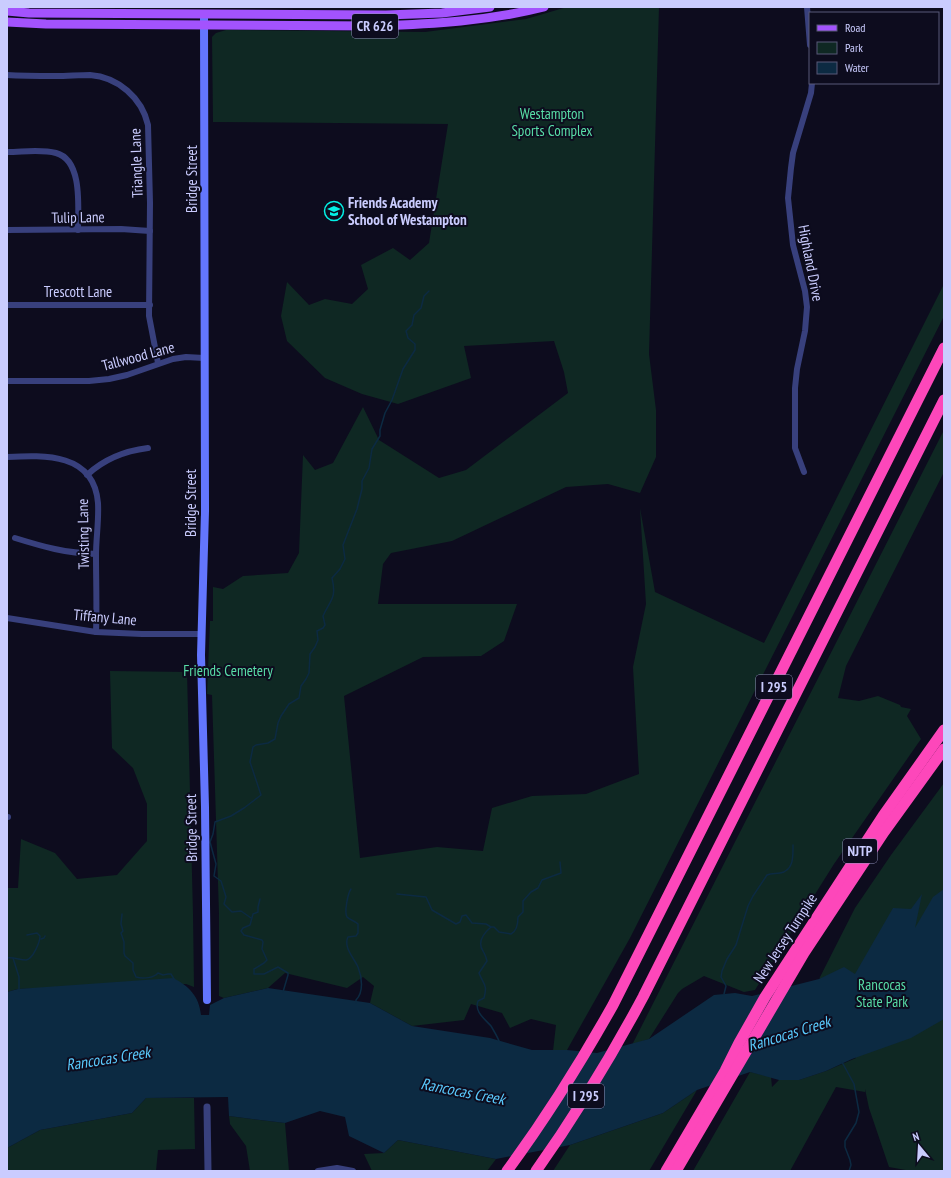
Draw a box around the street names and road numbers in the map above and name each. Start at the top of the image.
road number: CR 626 [352,14,398,38]
street label: Triangle Lane [125,128,147,198]
street label: Bridge Street [182,145,201,213]
street label: Tulip Lane [51,207,105,227]
street label: Highland Drive [794,223,828,303]
street label: Trescott Lane [44,282,112,301]
street label: Tallwood Lane [100,337,176,375]
street label: Bridge Street [181,469,200,537]
street label: Twisting Lane [73,498,93,570]
street label: Tiffany Lane [73,605,137,629]
road number: I 295 [756,675,792,699]
street label: Bridge Street [181,794,201,862]
road number: NJTP [843,839,877,863]
street label: New Jersey Turnpike [749,890,821,986]
road number: I 295 [568,1084,604,1108]

